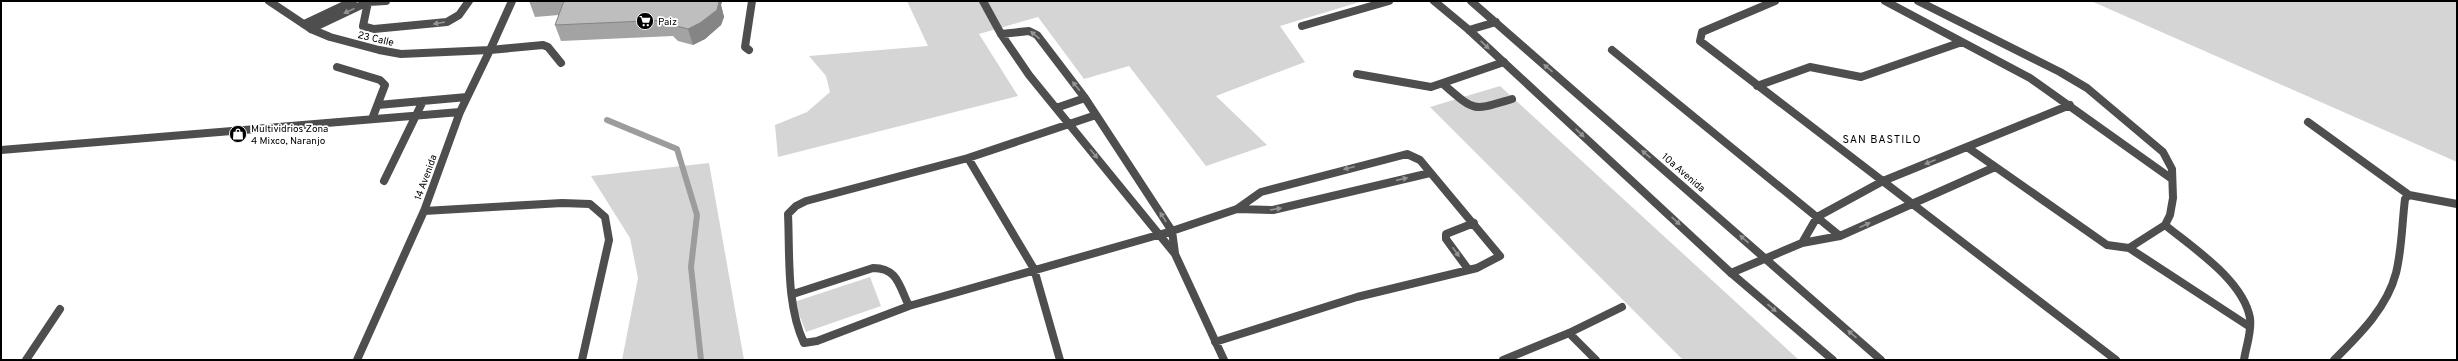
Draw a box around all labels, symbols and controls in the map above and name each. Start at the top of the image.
one-way arrow [343,8,355,14]
supermarket icon: Paiz [635,11,655,31]
place label: Paiz [658,16,677,29]
one-way arrow [433,20,446,26]
street label: 23 Calle [356,29,395,50]
one-way arrow [1030,31,1041,40]
one-way arrow [1480,40,1490,49]
one-way arrow [1543,63,1554,72]
one-way arrow [1071,80,1080,91]
place label: Multividrios Zona 4 Mixco, Naranjo [251,123,328,148]
shop icon: Multividrios Zona 4 Mixco, Naranjo [228,124,248,144]
one-way arrow [1575,128,1585,138]
district label: SAN BASTILO [1842,133,1922,147]
one-way arrow [1090,149,1099,160]
one-way arrow [1641,149,1651,158]
street label: 10a Avenida [1659,151,1707,196]
street label: 14 Avenida [412,153,441,202]
one-way arrow [1925,159,1936,165]
one-way arrow [1343,165,1356,171]
one-way arrow [1396,176,1409,182]
one-way arrow [1270,206,1282,212]
one-way arrow [1160,211,1167,223]
one-way arrow [1671,216,1681,226]
one-way arrow [1860,221,1872,227]
one-way arrow [1738,235,1749,244]
one-way arrow [1452,247,1460,258]
one-way arrow [1767,304,1778,313]
one-way arrow [1847,330,1857,339]

